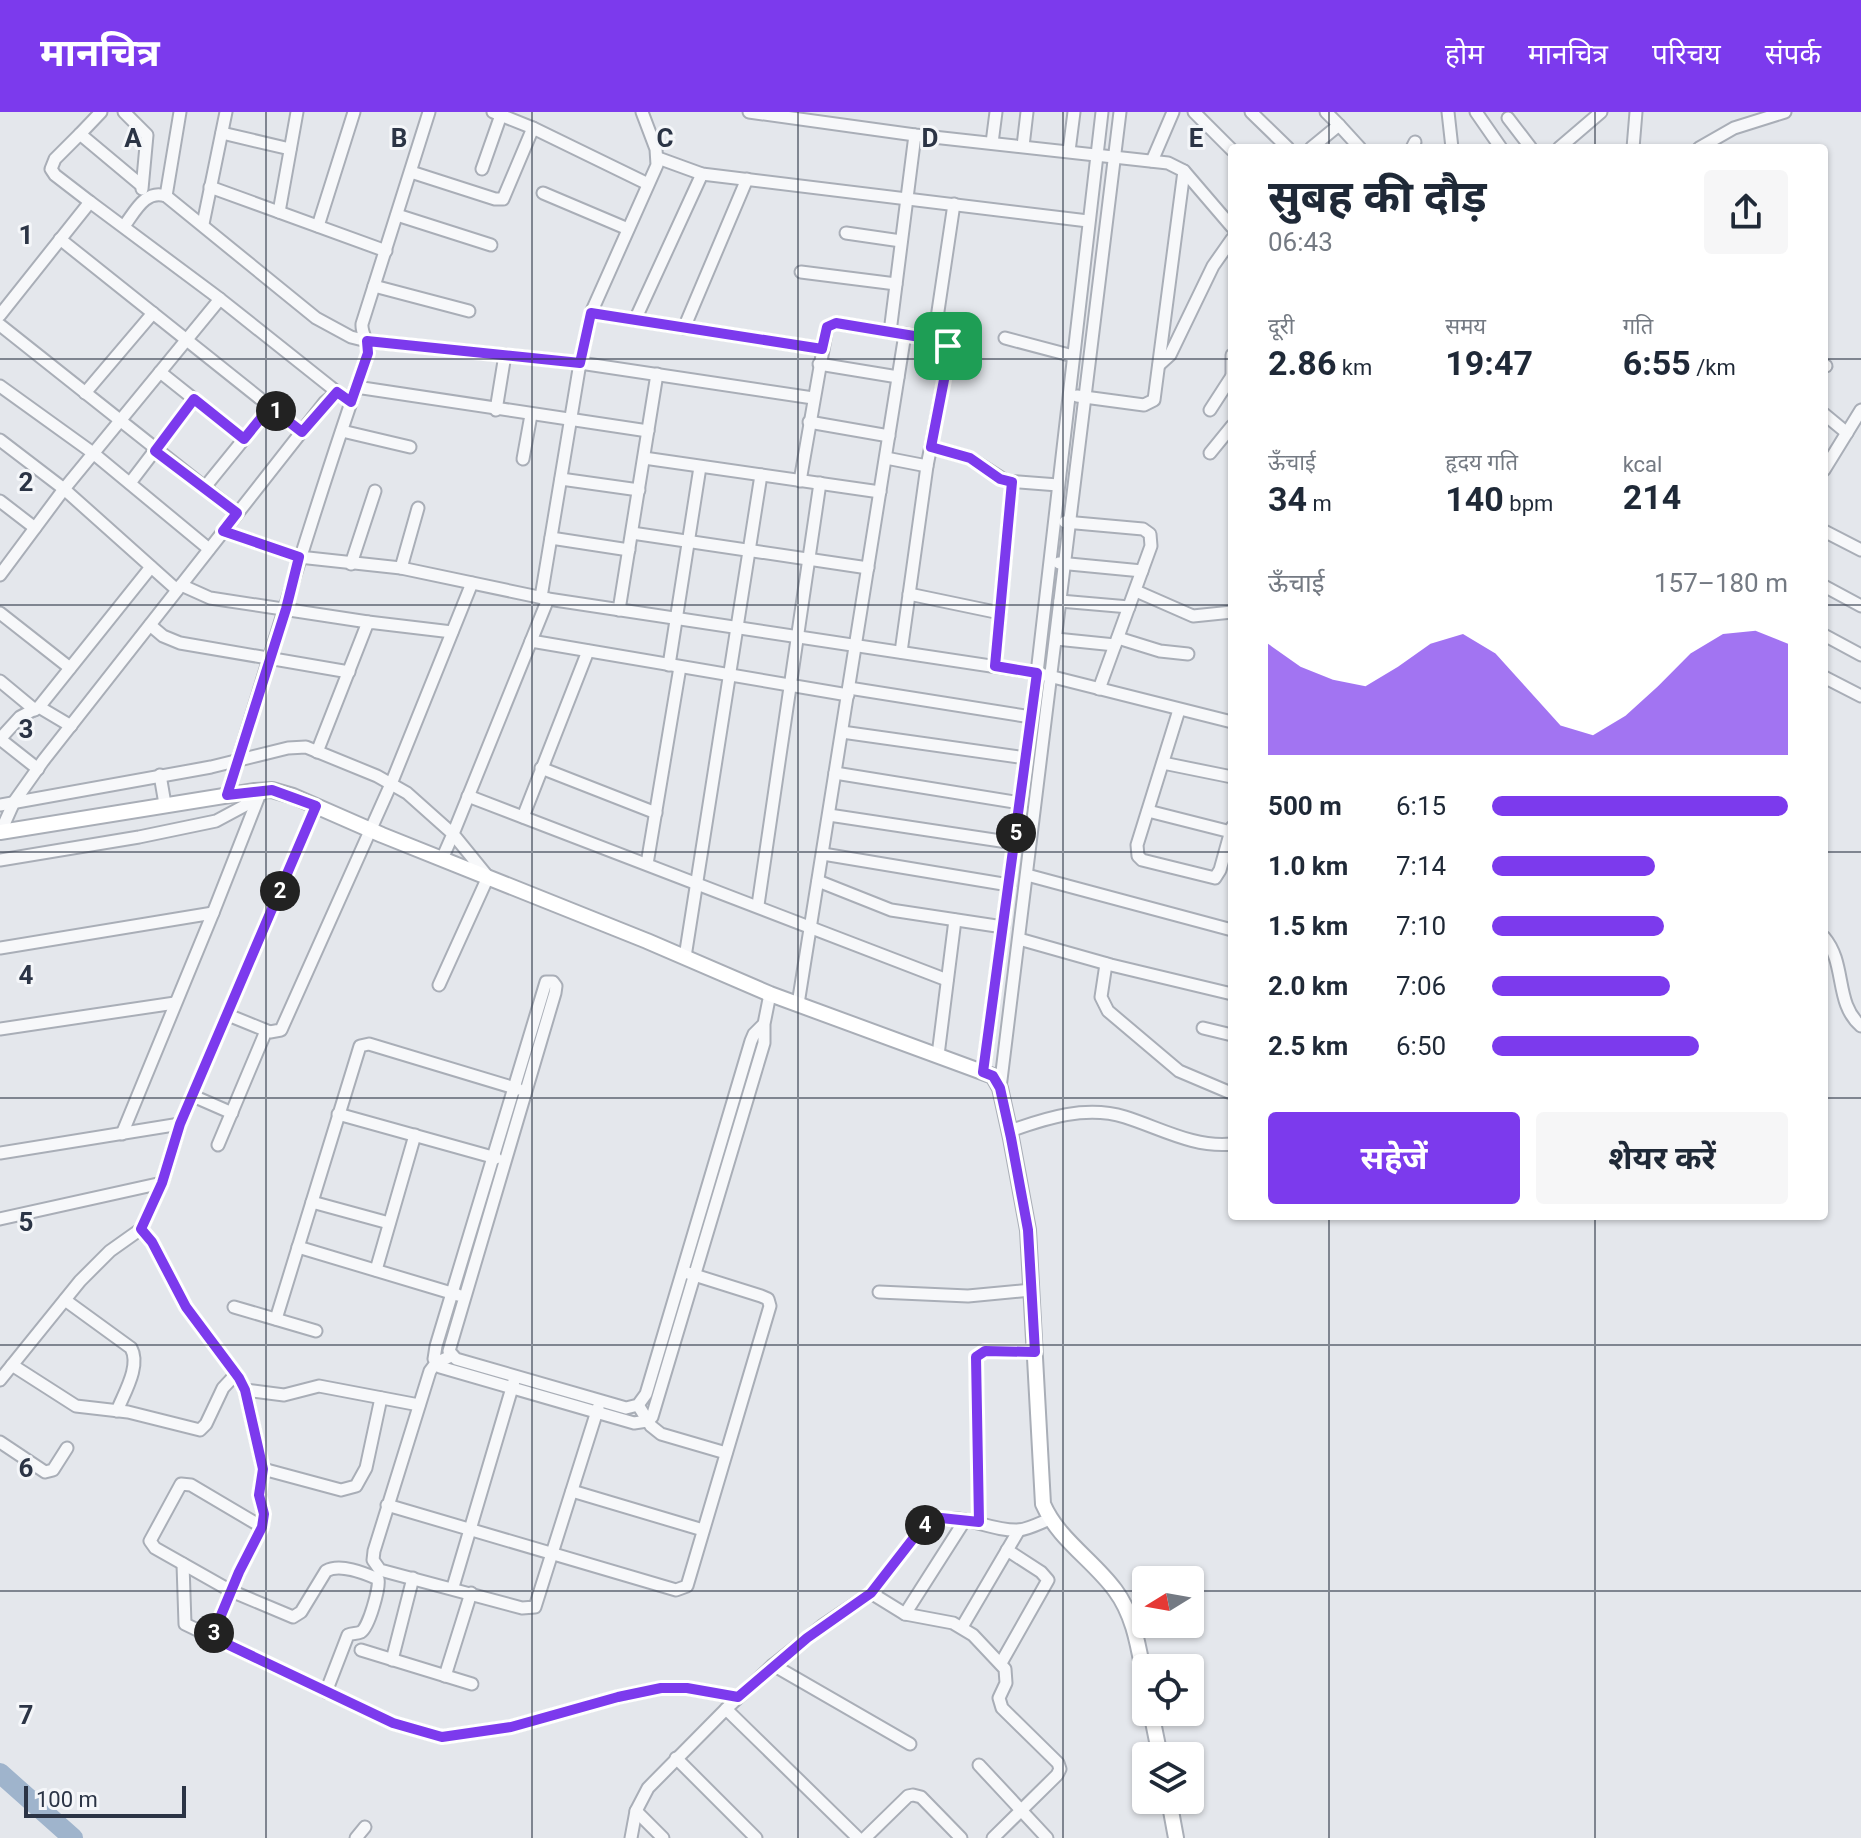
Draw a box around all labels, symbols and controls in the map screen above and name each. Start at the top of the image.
text: मानचित्र [40,31,160,75]
text: होम [1445,38,1484,71]
text: मानचित्र [1528,38,1608,71]
text: परिचय [1652,38,1721,71]
text: संपर्क [1765,38,1821,71]
text: A [124,123,142,153]
text: B [391,123,407,153]
text: C [656,123,674,153]
text: D [922,123,938,153]
text: E [1189,123,1204,153]
button: share [1704,170,1788,254]
text: सुबह की दौड़ [1268,171,1487,223]
text: 1 [19,220,33,250]
text: 06:43 [1268,227,1333,257]
pin [914,312,982,380]
text: दूरी [1268,314,1294,339]
text: समय [1445,314,1486,339]
text: गति [1623,314,1653,339]
icon: arrive [926,324,970,368]
text: 2.86 [1268,343,1336,383]
text: 19:47 [1445,343,1533,383]
text: 6:55 [1623,343,1691,383]
text: km [1336,355,1372,380]
text: /km [1691,355,1736,380]
pin: 1 [256,391,296,431]
text: 1 [270,398,282,423]
text: ऊँचाई [1268,450,1316,475]
text: हृदय गति [1445,450,1518,475]
text: kcal [1623,452,1662,477]
text: 2 [19,467,33,497]
text: 214 [1623,477,1681,517]
text: 34 [1268,479,1307,519]
text: 140 [1445,479,1504,519]
text: m [1307,491,1332,516]
text: bpm [1504,491,1553,516]
text: ऊँचाई [1268,568,1324,598]
text: 157–180 m [1654,568,1788,598]
text: 3 [19,714,33,744]
text: 500 m [1268,791,1342,821]
text: 6:15 [1396,791,1446,821]
pin: 5 [996,813,1036,853]
text: 5 [1010,820,1022,845]
text: 1.0 km [1268,851,1348,881]
text: 7:14 [1396,851,1446,881]
pin: 2 [260,871,300,911]
text: 2 [274,878,286,903]
text: 1.5 km [1268,911,1348,941]
text: 7:10 [1396,911,1446,941]
text: 4 [19,960,34,990]
text: 2.0 km [1268,971,1348,1001]
text: 7:06 [1396,971,1446,1001]
text: 2.5 km [1268,1031,1348,1061]
text: 6:50 [1396,1031,1446,1061]
button: सहेजें [1268,1112,1520,1204]
button: शेयर करें [1536,1112,1788,1204]
text: 5 [19,1207,33,1237]
text: 6 [19,1453,34,1483]
pin: 4 [905,1505,945,1545]
text: 4 [919,1512,931,1537]
north arrow [1132,1566,1204,1638]
map controls [1132,1566,1204,1814]
pin: 3 [194,1613,234,1653]
text: 3 [208,1620,220,1645]
button: locate [1132,1654,1204,1726]
text: 7 [19,1700,33,1730]
button: layers [1132,1742,1204,1814]
scale bar [24,1782,186,1818]
text: 100 m [36,1787,98,1812]

